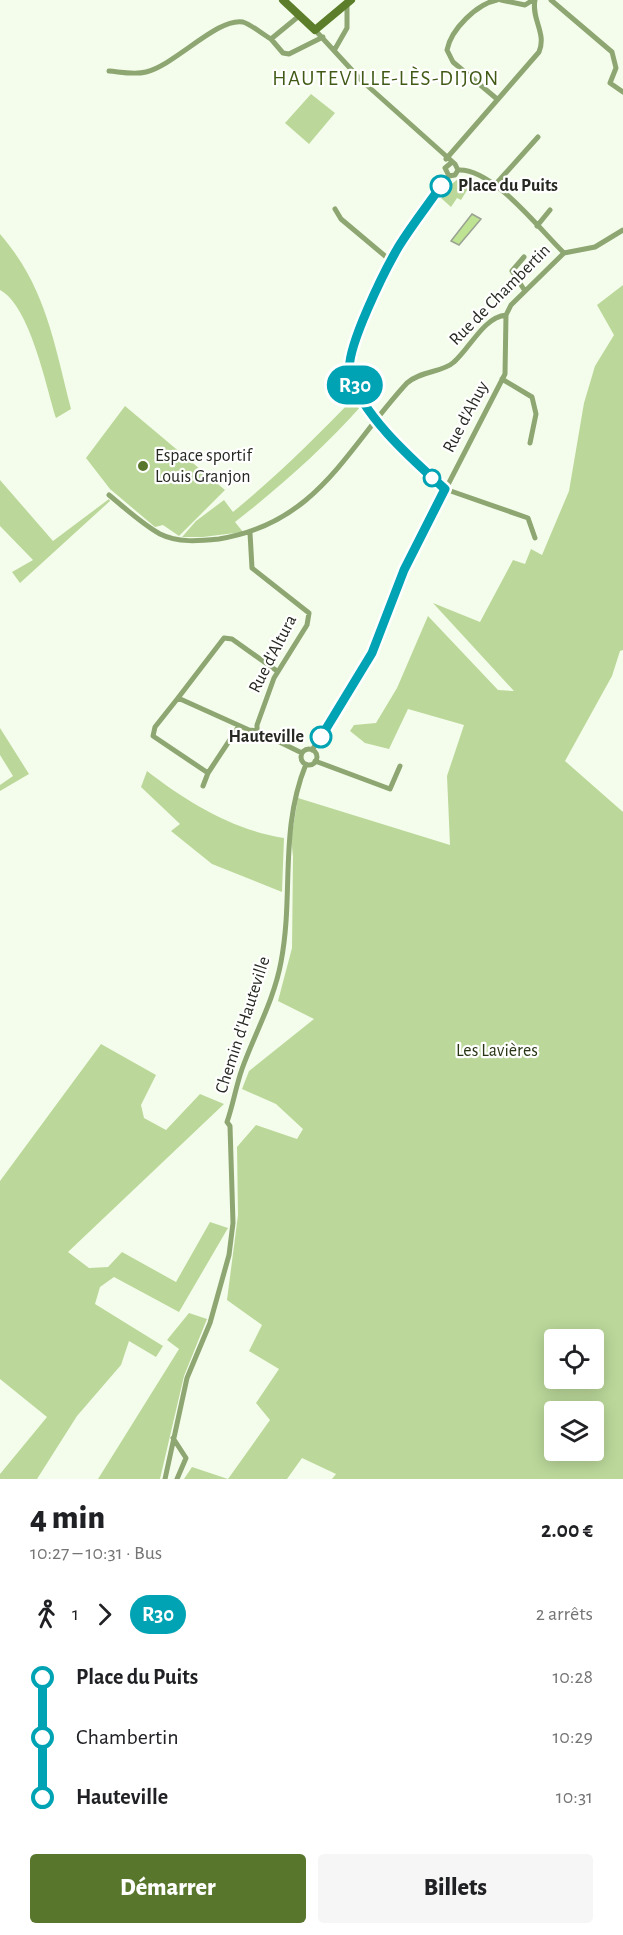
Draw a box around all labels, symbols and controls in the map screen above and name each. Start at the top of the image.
district label: HAUTEVILLE-LÈS-DIJON [272,66,500,89]
marker: Place du Puits [430,175,452,197]
place label: Place du Puits [458,177,558,195]
street label: Rue de Chambertin [446,241,554,349]
line badge: R30 [320,366,389,404]
text: R30 [339,375,371,396]
street label: Rue d'Ahuy [440,378,492,456]
place label: Espace sportif Louis Granjon [155,447,253,486]
marker: Espace sportif Louis Granjon [136,459,150,473]
unlabelled marker [423,469,441,487]
street label: Rue d'Altura [246,612,300,696]
marker: Hauteville [310,726,332,748]
place label: Hauteville [229,728,304,746]
street label: Chemin d'Hauteville [212,954,274,1096]
park label: Les Lavières [456,1042,538,1060]
map controls [544,1329,604,1461]
button: locate [544,1329,604,1389]
button: layers [544,1401,604,1461]
text: 4 min [30,1502,105,1535]
text: 2.00 € [541,1519,593,1541]
text: 10:27 – 10:31 · Bus [30,1543,162,1563]
icon: walk [30,1598,63,1631]
icon: forward [88,1598,121,1631]
text: 1 [72,1604,79,1624]
text: R30 [142,1604,174,1625]
text: 2 arrêts [536,1604,593,1624]
text: Place du Puits [76,1666,198,1688]
text: 10:28 [552,1667,593,1687]
text: Chambertin [76,1726,179,1748]
text: 10:29 [552,1727,593,1747]
text: Hauteville [76,1786,168,1808]
text: 10:31 [556,1787,593,1807]
button: Démarrer [30,1854,306,1923]
button: Billets [318,1854,593,1923]

